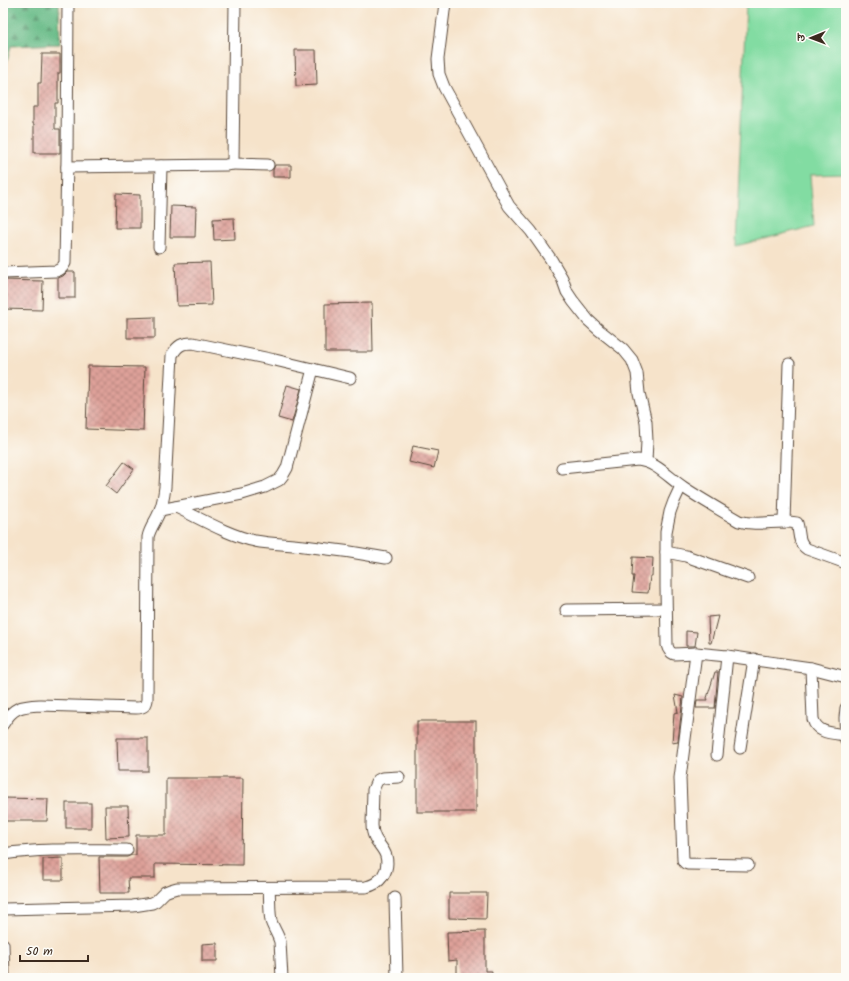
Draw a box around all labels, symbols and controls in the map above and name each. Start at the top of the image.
north arrow [791,18,831,58]
text: उ [793,32,811,42]
scale bar [20,937,88,963]
text: 50 m [26,942,53,961]

